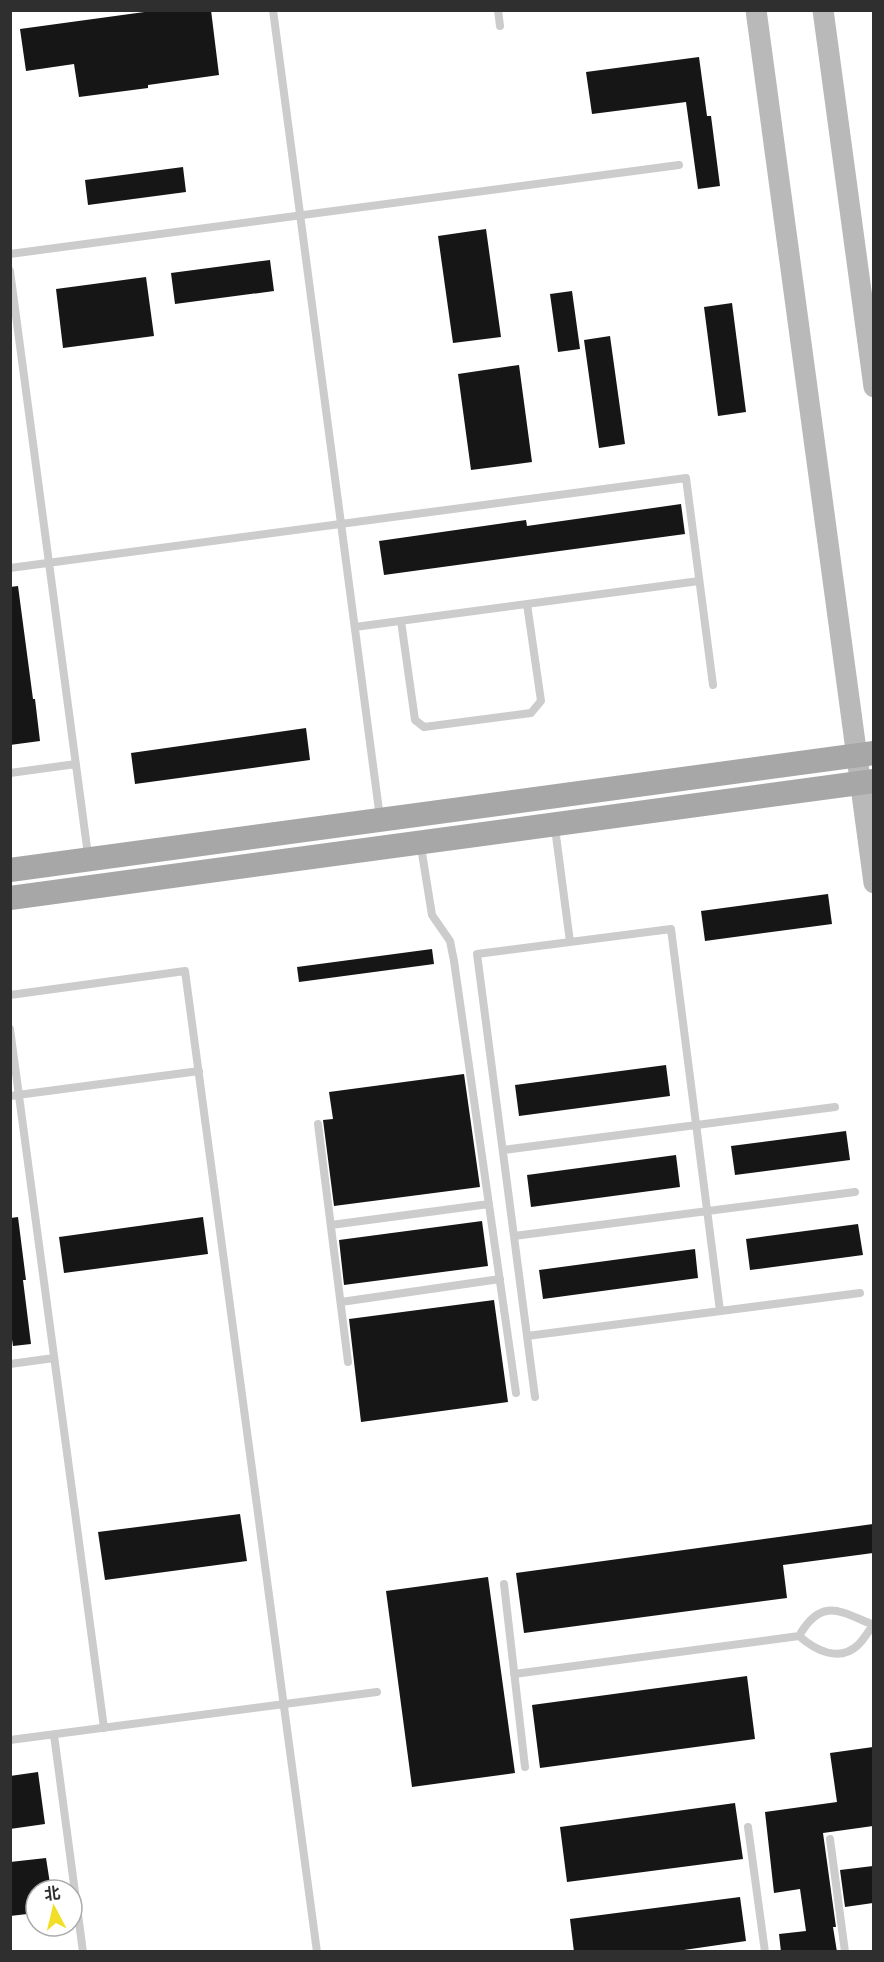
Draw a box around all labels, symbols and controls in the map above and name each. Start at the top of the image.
north arrow [24,1878,84,1938]
text: 北 [43,1882,61,1904]

